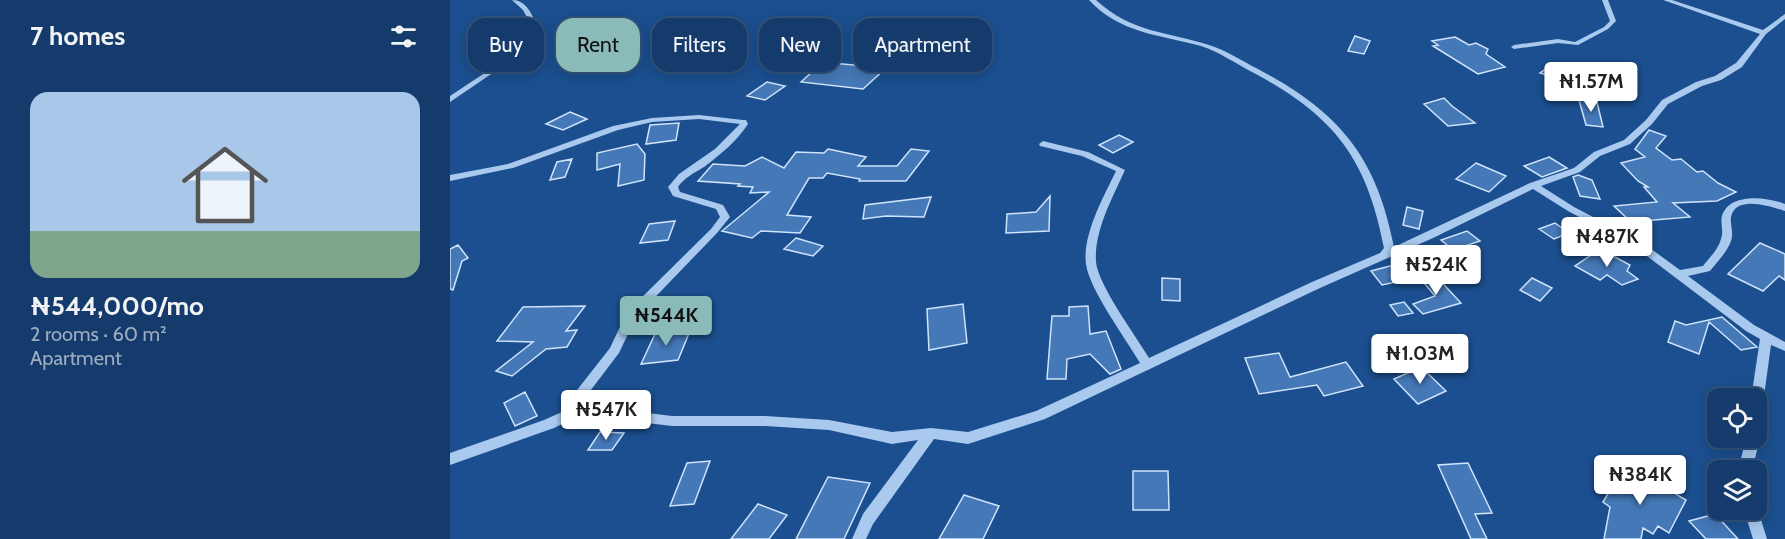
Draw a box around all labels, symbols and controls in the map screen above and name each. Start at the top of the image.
chip: Buy [468,18,544,72]
chip: Rent [556,18,640,72]
chip: Filters [652,18,747,72]
chip: New [759,18,841,72]
chip: Apartment [853,18,992,72]
text: 7 homes [30,20,125,52]
icon: filters [387,20,420,53]
pin: ₦1.57M [1542,62,1640,113]
text: ₦1.57M [1558,69,1624,93]
icon: home [171,131,279,239]
pin: ₦487K [1565,217,1649,268]
text: ₦487K [1575,224,1639,248]
pin: ₦524K [1394,245,1478,296]
text: ₦524K [1405,252,1467,276]
text: ₦544,000/mo [30,290,204,322]
pin: ₦544K [624,296,708,347]
text: ₦544K [634,303,698,327]
text: 2 rooms · 60 m² [30,322,167,346]
pin: ₦1.03M [1371,334,1469,385]
text: ₦1.03M [1385,341,1455,365]
text: Apartment [30,346,122,370]
map controls [1707,388,1767,520]
button: locate [1707,388,1767,448]
pin: ₦547K [564,390,648,441]
text: ₦547K [575,397,637,421]
pin: ₦384K [1598,455,1682,506]
button: layers [1707,460,1767,520]
text: ₦384K [1608,462,1672,486]

